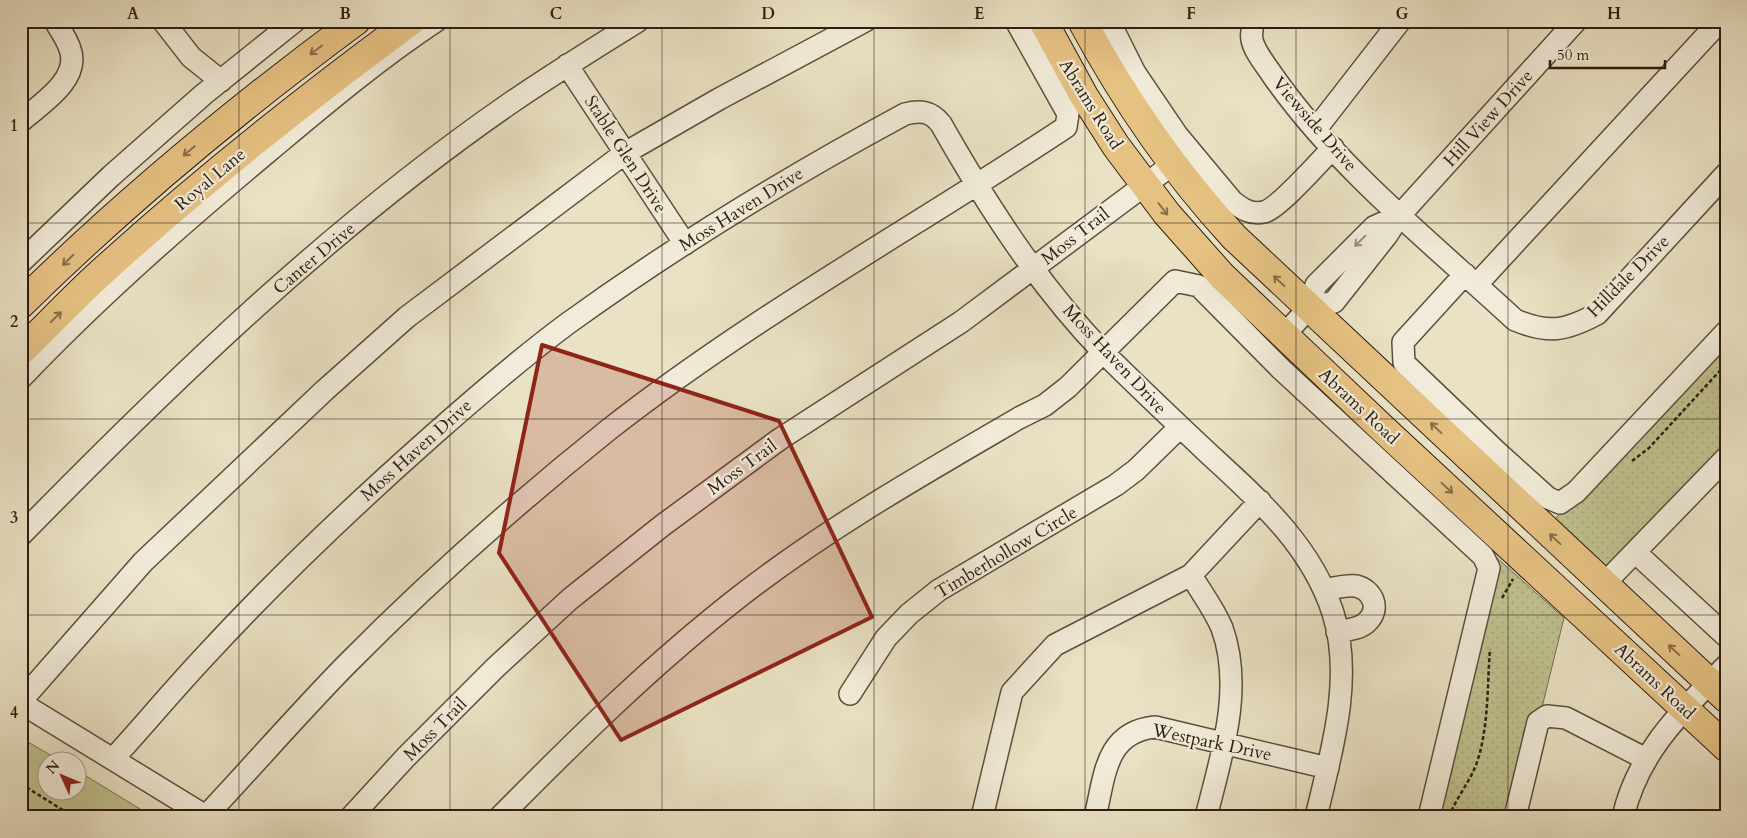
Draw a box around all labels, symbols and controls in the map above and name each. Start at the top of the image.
text: A [127,3,139,25]
text: B [339,3,351,25]
text: C [550,3,562,25]
text: D [761,3,775,25]
text: E [974,3,984,25]
text: F [1186,3,1196,25]
text: G [1395,3,1409,25]
text: H [1607,3,1621,25]
scale bar [1550,38,1664,70]
one-way arrow [309,45,323,55]
text: 50 m [1557,45,1589,65]
street label: Abrams Road [1053,54,1129,155]
street label: Hill View Drive [1438,64,1539,173]
street label: Viewside Drive [1266,72,1363,177]
street label: Stable Glen Drive [578,91,673,218]
text: 1 [10,115,18,137]
street label: Royal Lane [169,142,251,217]
one-way arrow [183,146,196,157]
street label: Moss Haven Drive [674,161,808,258]
street label: Moss Trail [1036,201,1115,271]
one-way arrow [1158,202,1169,215]
street label: Canter Drive [268,216,361,300]
street label: Hilldale Drive [1581,229,1675,323]
one-way arrow [1354,235,1366,247]
one-way arrow [62,253,74,266]
one-way arrow [1273,275,1285,287]
street label: Moss Haven Drive [1057,299,1172,420]
text: 2 [10,311,18,333]
one-way arrow [50,311,62,323]
street label: Abrams Road [1313,362,1405,451]
street label: Moss Haven Drive [355,393,478,507]
one-way arrow [1430,422,1443,434]
street label: Moss Trail [702,433,783,501]
one-way arrow [1440,482,1453,494]
street label: Timberhollow Circle [930,500,1082,605]
text: 3 [10,507,18,529]
one-way arrow [1549,533,1562,545]
street label: Abrams Road [1609,637,1701,726]
one-way arrow [1667,644,1680,656]
street label: Moss Trail [398,692,473,767]
text: 4 [10,702,18,724]
street label: Westpark Drive [1149,717,1274,767]
north arrow [38,750,88,800]
text: N [42,756,64,778]

